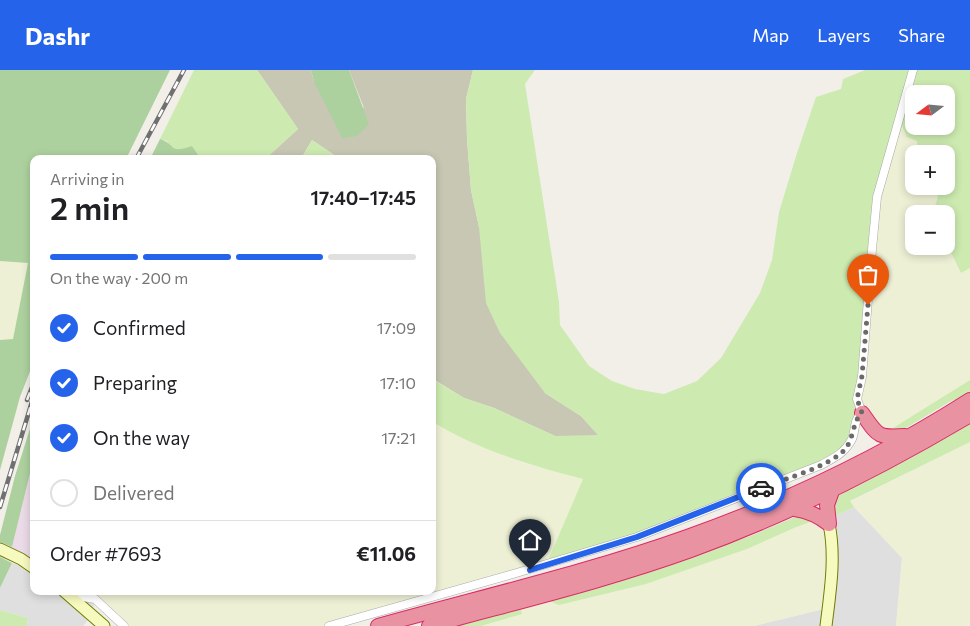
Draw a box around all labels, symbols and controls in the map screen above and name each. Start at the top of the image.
text: Dashr [25,21,90,50]
text: Map [752,24,789,46]
text: Layers [817,24,870,46]
text: Share [898,24,945,46]
north arrow [905,85,955,135]
map controls [905,85,955,255]
button: + [905,145,955,195]
text: Arriving in [50,169,124,188]
text: 17:40–17:45 [311,186,416,209]
text: 2 min [50,187,129,227]
button: − [905,205,955,255]
pin [847,254,889,305]
icon: bag [854,261,882,289]
text: On the way · 200 m [50,268,188,287]
icon: check [50,314,78,342]
text: Confirmed [93,316,186,339]
text: 17:09 [377,318,416,337]
icon: check [50,369,78,397]
text: Preparing [93,371,177,394]
text: 17:10 [380,373,416,392]
icon: check [50,424,78,452]
text: On the way [93,426,190,449]
text: 17:21 [381,428,416,447]
courier [736,463,786,513]
icon: car [747,474,775,502]
text: Delivered [93,481,174,504]
pin [509,519,551,570]
icon: home [516,526,544,554]
text: Order #7693 [50,542,162,565]
text: €11.06 [356,542,416,565]

